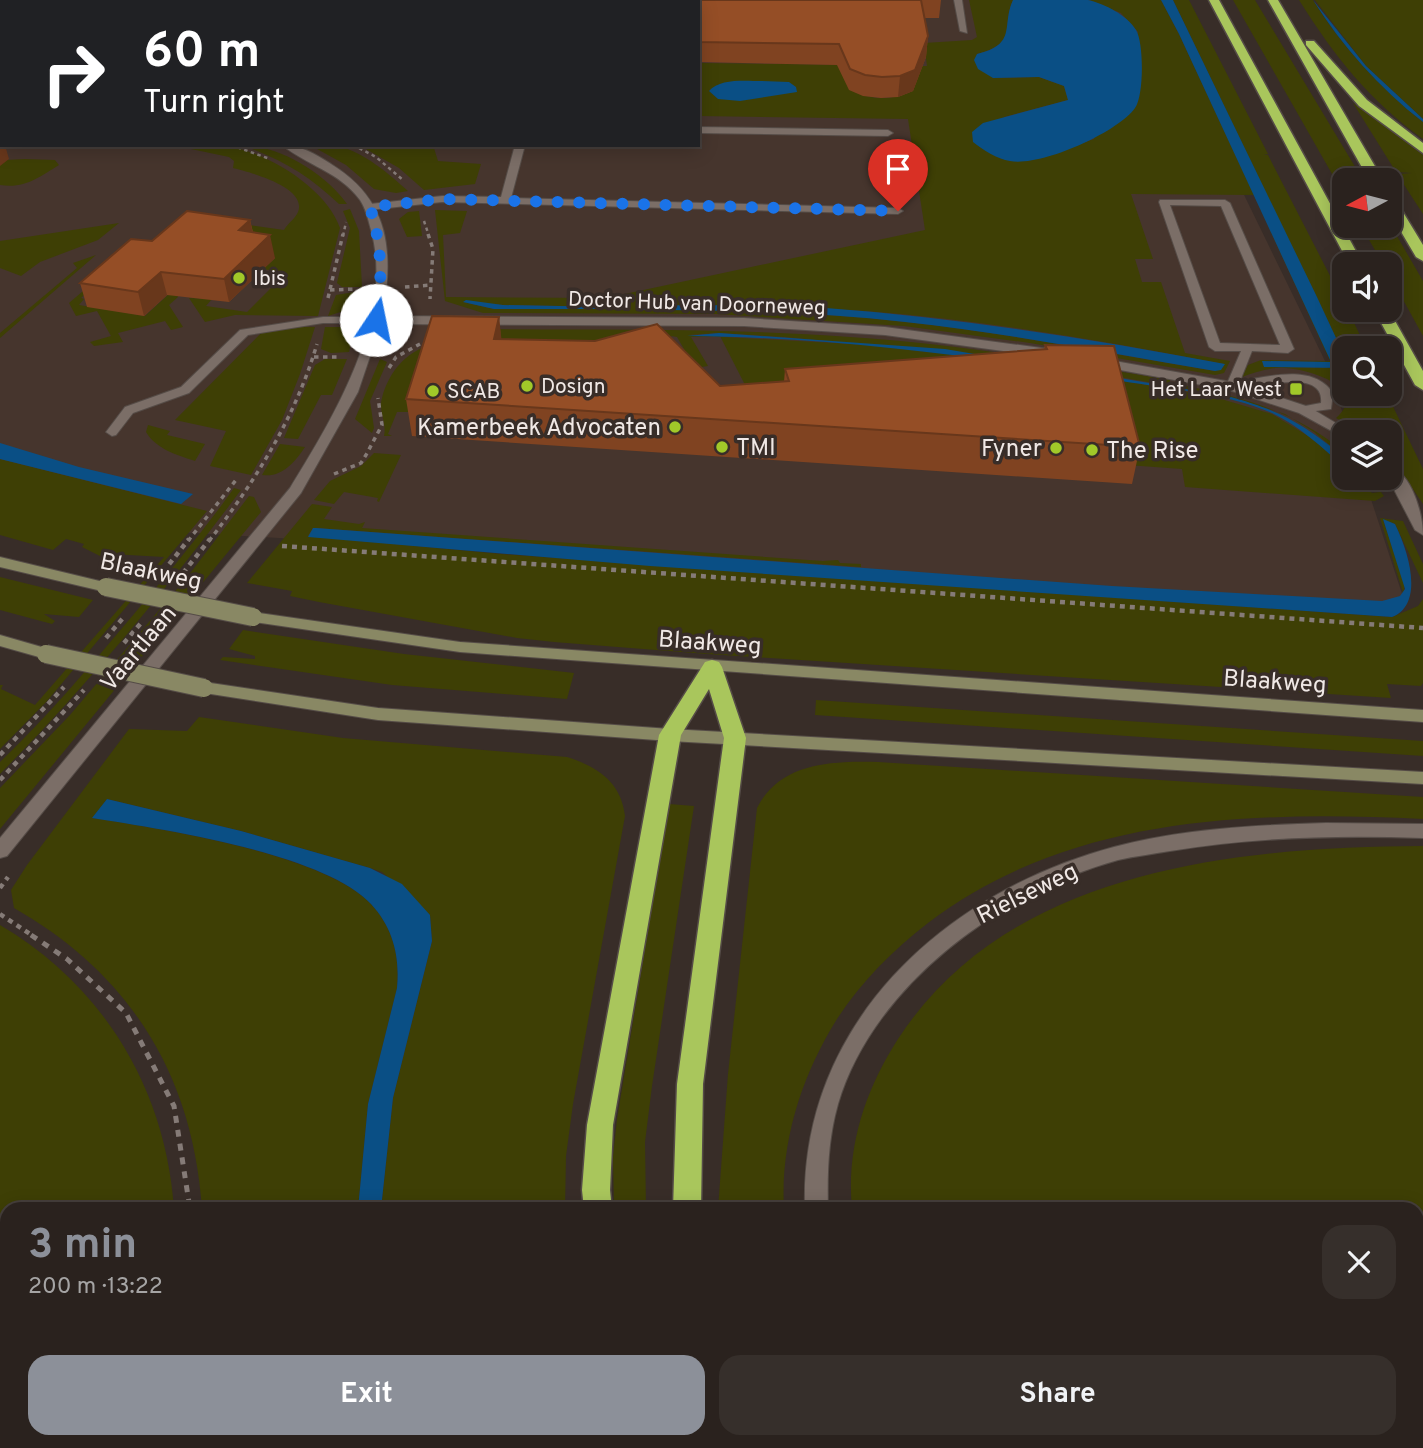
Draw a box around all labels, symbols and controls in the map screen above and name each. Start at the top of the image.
text: 60 m [143,23,261,85]
icon: right [28,28,119,119]
text: Turn right [143,84,285,124]
pin [868,139,928,211]
icon: arrive [879,150,917,188]
north arrow [1332,168,1402,238]
map controls [1332,168,1402,490]
button: sound [1332,252,1402,322]
place label: Ibis [253,266,286,293]
marker: Ibis [231,270,247,286]
position arrow [339,283,413,357]
street label: Doctor Hub van Doorneweg [568,287,826,322]
button: search [1332,336,1402,406]
place label: Dosign [541,374,606,401]
place label: Het Laar West [1151,377,1282,404]
marker: Dosign [519,378,535,394]
place label: SCAB [447,379,500,406]
marker: Het Laar West [1288,381,1304,397]
marker: SCAB [425,383,441,399]
place label: Kamerbeek Advocaten [417,414,661,444]
marker: Kamerbeek Advocaten [667,419,683,435]
button: layers [1332,420,1402,490]
place label: TMI [736,434,776,464]
place label: Fyner [981,435,1042,465]
place label: The Rise [1106,437,1198,467]
marker: TMI [714,439,730,455]
marker: Fyner [1048,440,1064,456]
marker: The Rise [1084,442,1100,458]
street label: Blaakweg [97,548,204,598]
street label: Vaartlaan [95,600,184,699]
street label: Blaakweg [657,625,763,663]
street label: Blaakweg [1222,664,1328,702]
street label: Rielseweg [972,857,1083,932]
text: 3 min [28,1220,137,1273]
button: close [1322,1225,1396,1299]
text: 200 m · 13:22 [28,1273,163,1302]
button: Exit [28,1355,705,1435]
button: Share [719,1355,1396,1435]

